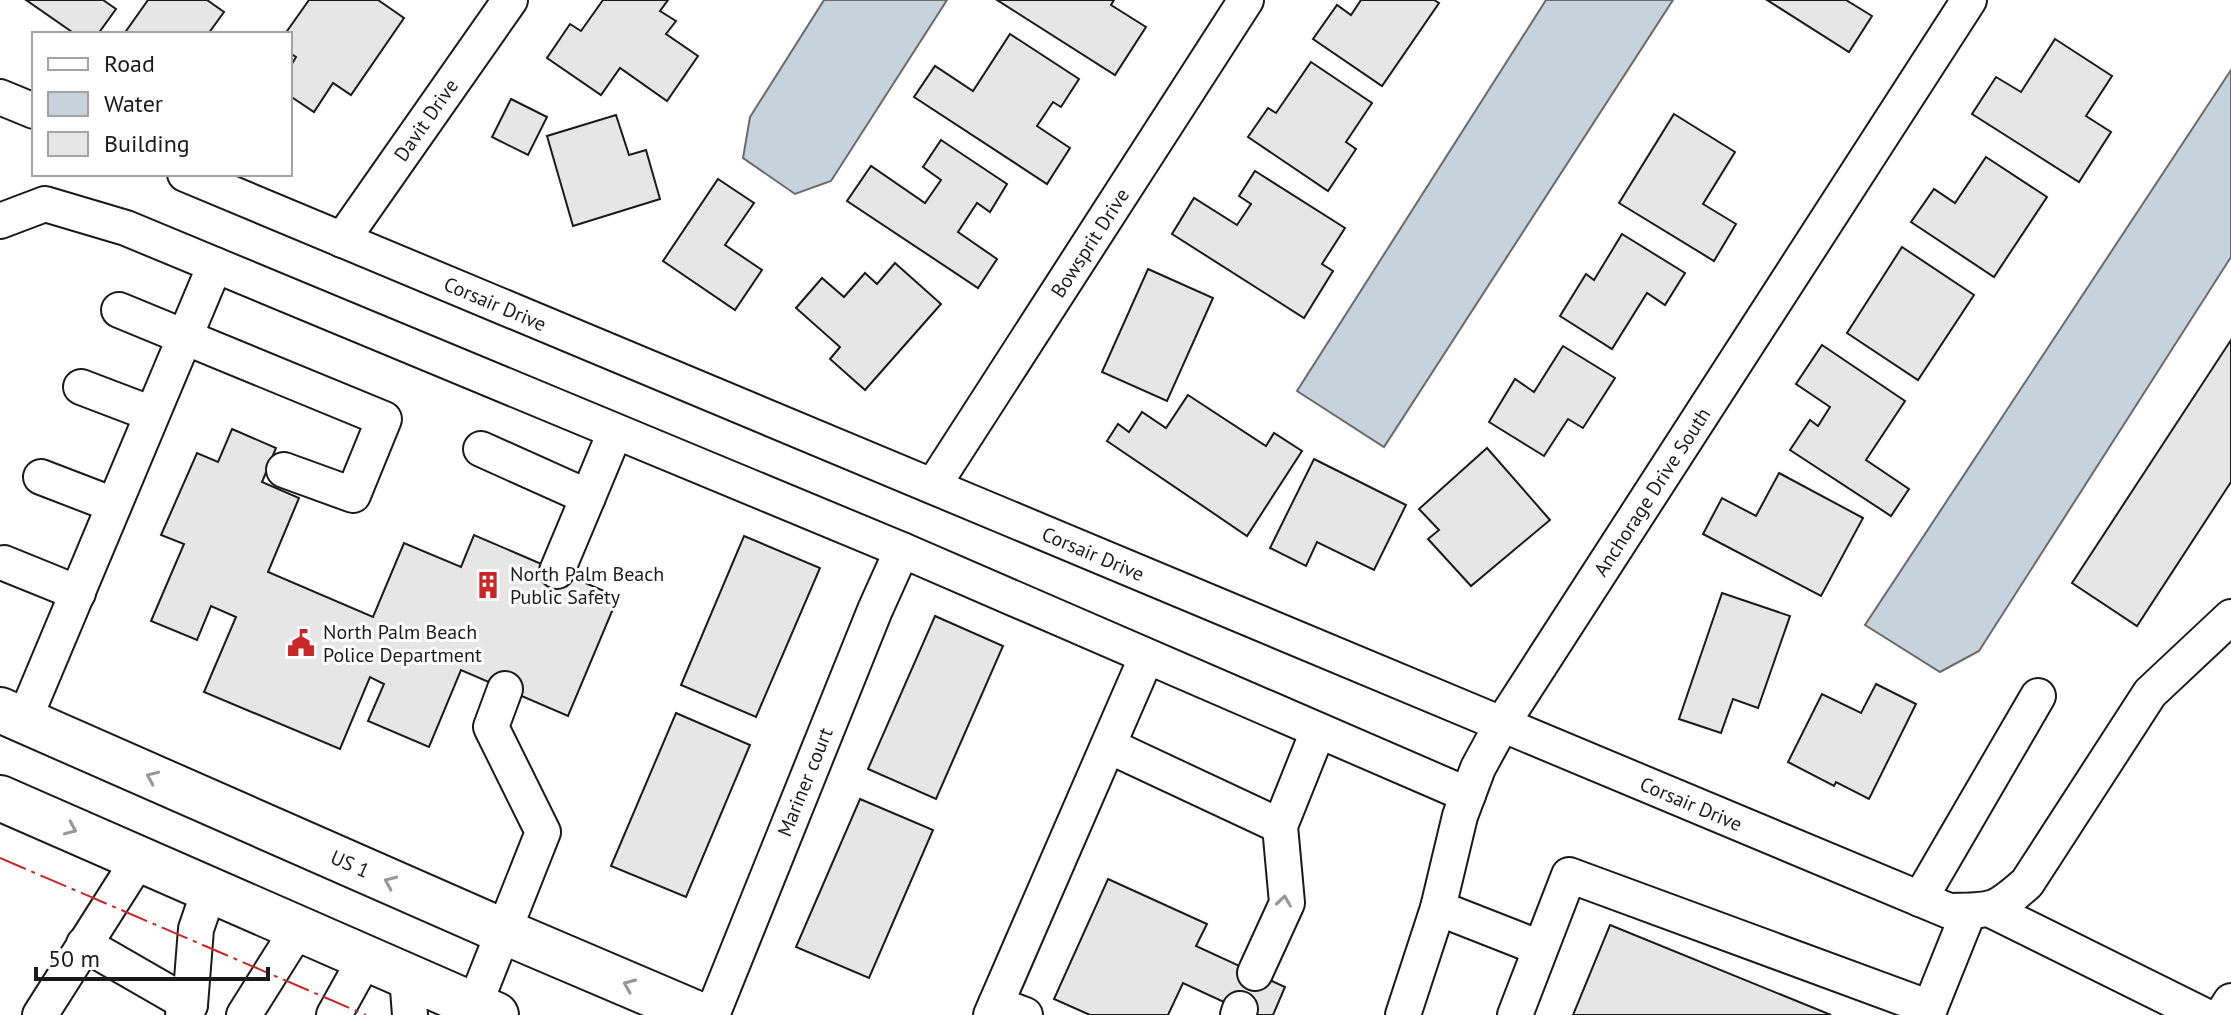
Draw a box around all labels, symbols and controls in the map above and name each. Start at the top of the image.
legend [32,32,292,176]
text: Road [104,48,155,79]
street label: Davit Drive [388,74,464,166]
text: Water [104,88,163,119]
text: Building [104,128,190,159]
street label: Bowsprit Drive [1045,183,1135,303]
street label: Corsair Drive [440,271,550,337]
street label: Anchorage Drive South [1588,403,1716,581]
street label: Corsair Drive [1038,521,1148,587]
place label: North Palm Beach Public Safety [510,561,664,610]
building icon: North Palm Beach Public Safety [473,570,503,600]
place label: North Palm Beach Police Department [323,619,482,668]
public building icon: North Palm Beach Police Department [286,628,316,658]
street label: Mariner court [771,723,839,840]
one-way arrow [146,770,160,786]
street label: Corsair Drive [1636,771,1746,837]
one-way arrow [63,819,78,835]
street label: US 1 [326,844,374,884]
one-way arrow [384,875,398,891]
one-way arrow [1275,895,1292,908]
scale bar [36,931,268,981]
text: 50 m [48,943,100,974]
one-way arrow [622,978,637,994]

